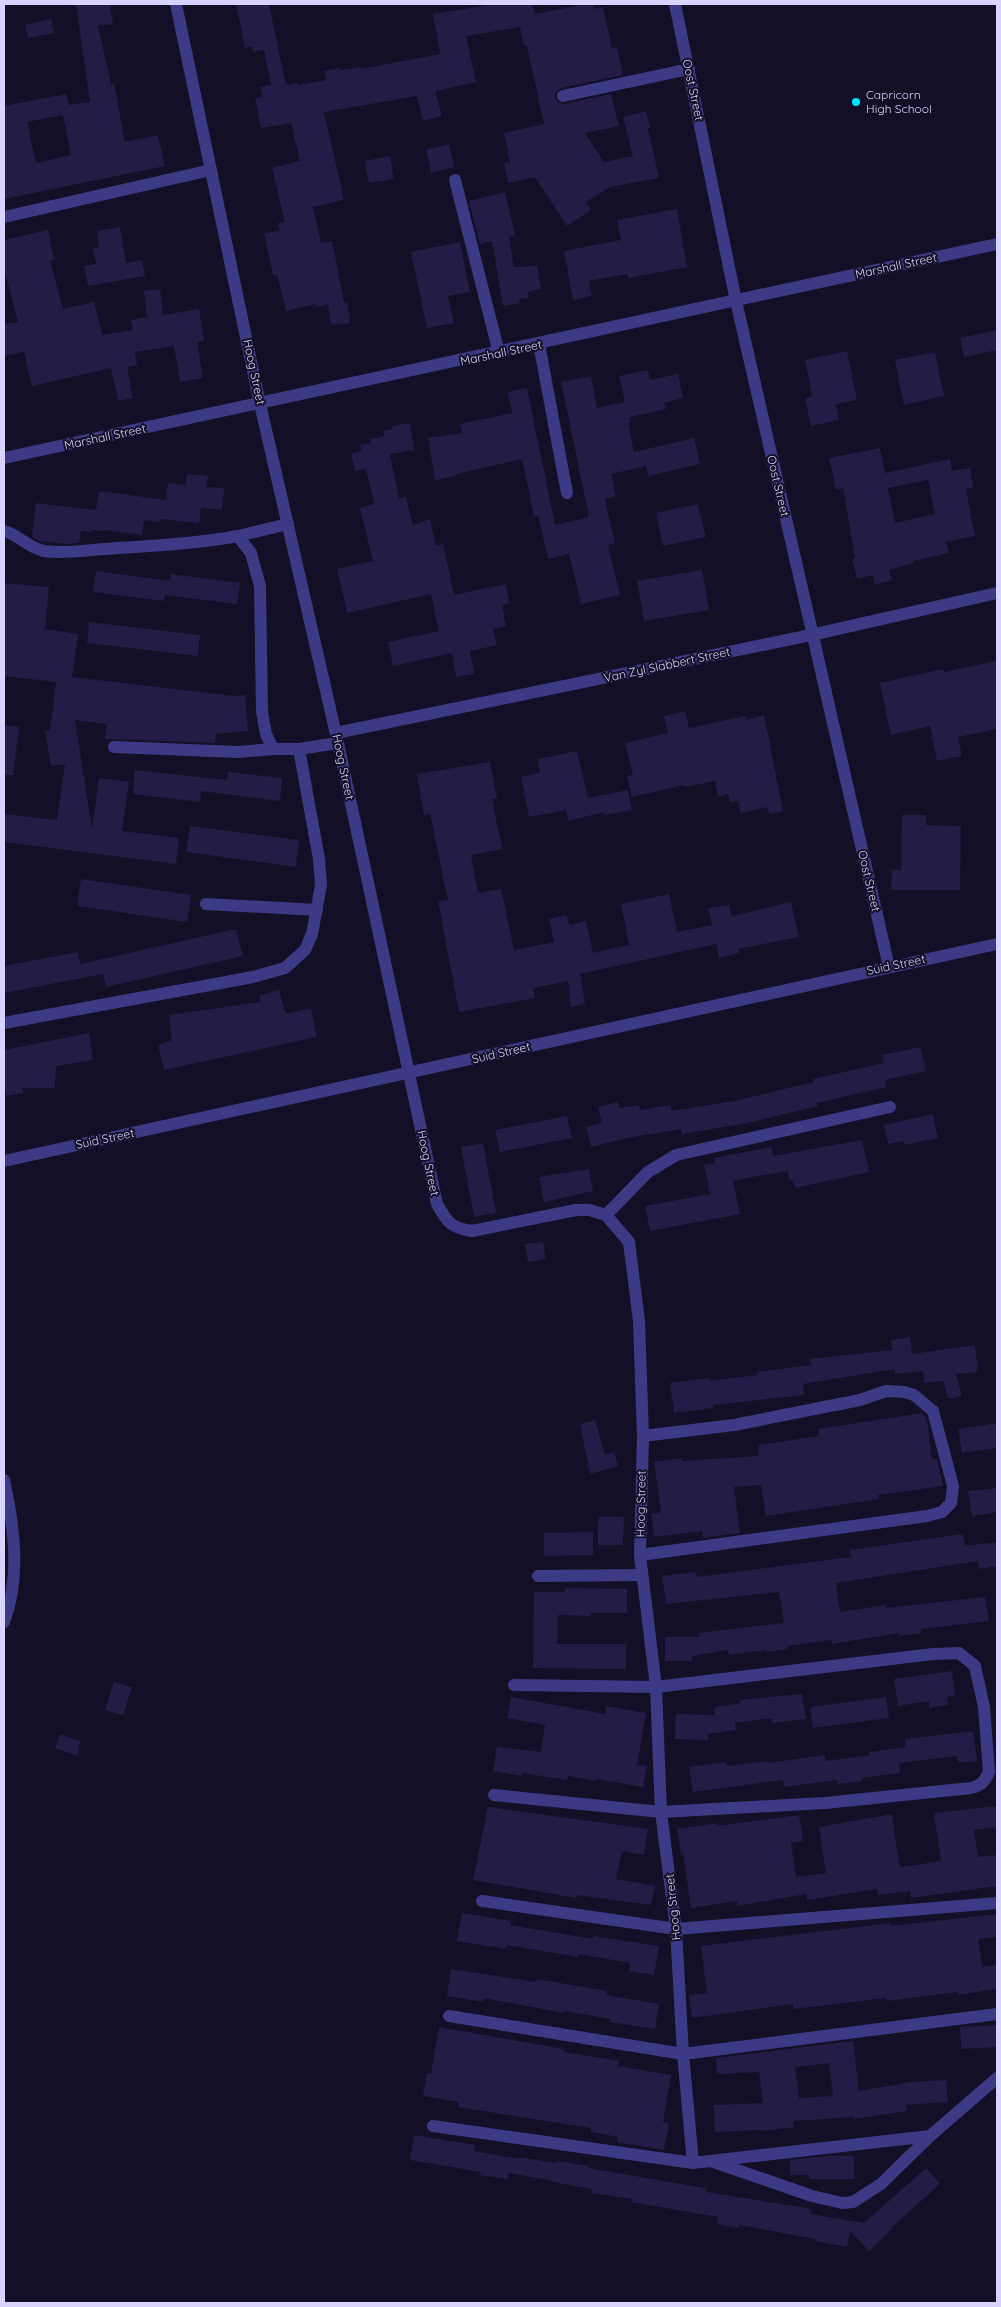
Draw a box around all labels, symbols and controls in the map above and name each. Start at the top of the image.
street label: Oost Street [680,58,707,122]
place label: Capricorn High School [866,87,932,116]
marker: Capricorn High School [850,96,862,108]
street label: Marshall Street [854,250,938,281]
street label: Marshall Street [459,337,543,368]
street label: Hoog Street [240,338,269,406]
street label: Marshall Street [63,421,147,452]
street label: Oost Street [764,454,793,518]
street label: Van Zyl Slabbert Street [602,644,731,685]
street label: Hoog Street [329,733,358,801]
street label: Oost Street [855,849,884,913]
street label: Suid Street [865,951,927,978]
street label: Suid Street [470,1039,532,1067]
street label: Suid Street [74,1125,136,1152]
street label: Hoog Street [414,1129,443,1197]
street label: Hoog Street [632,1471,649,1537]
street label: Hoog Street [662,1873,683,1941]

